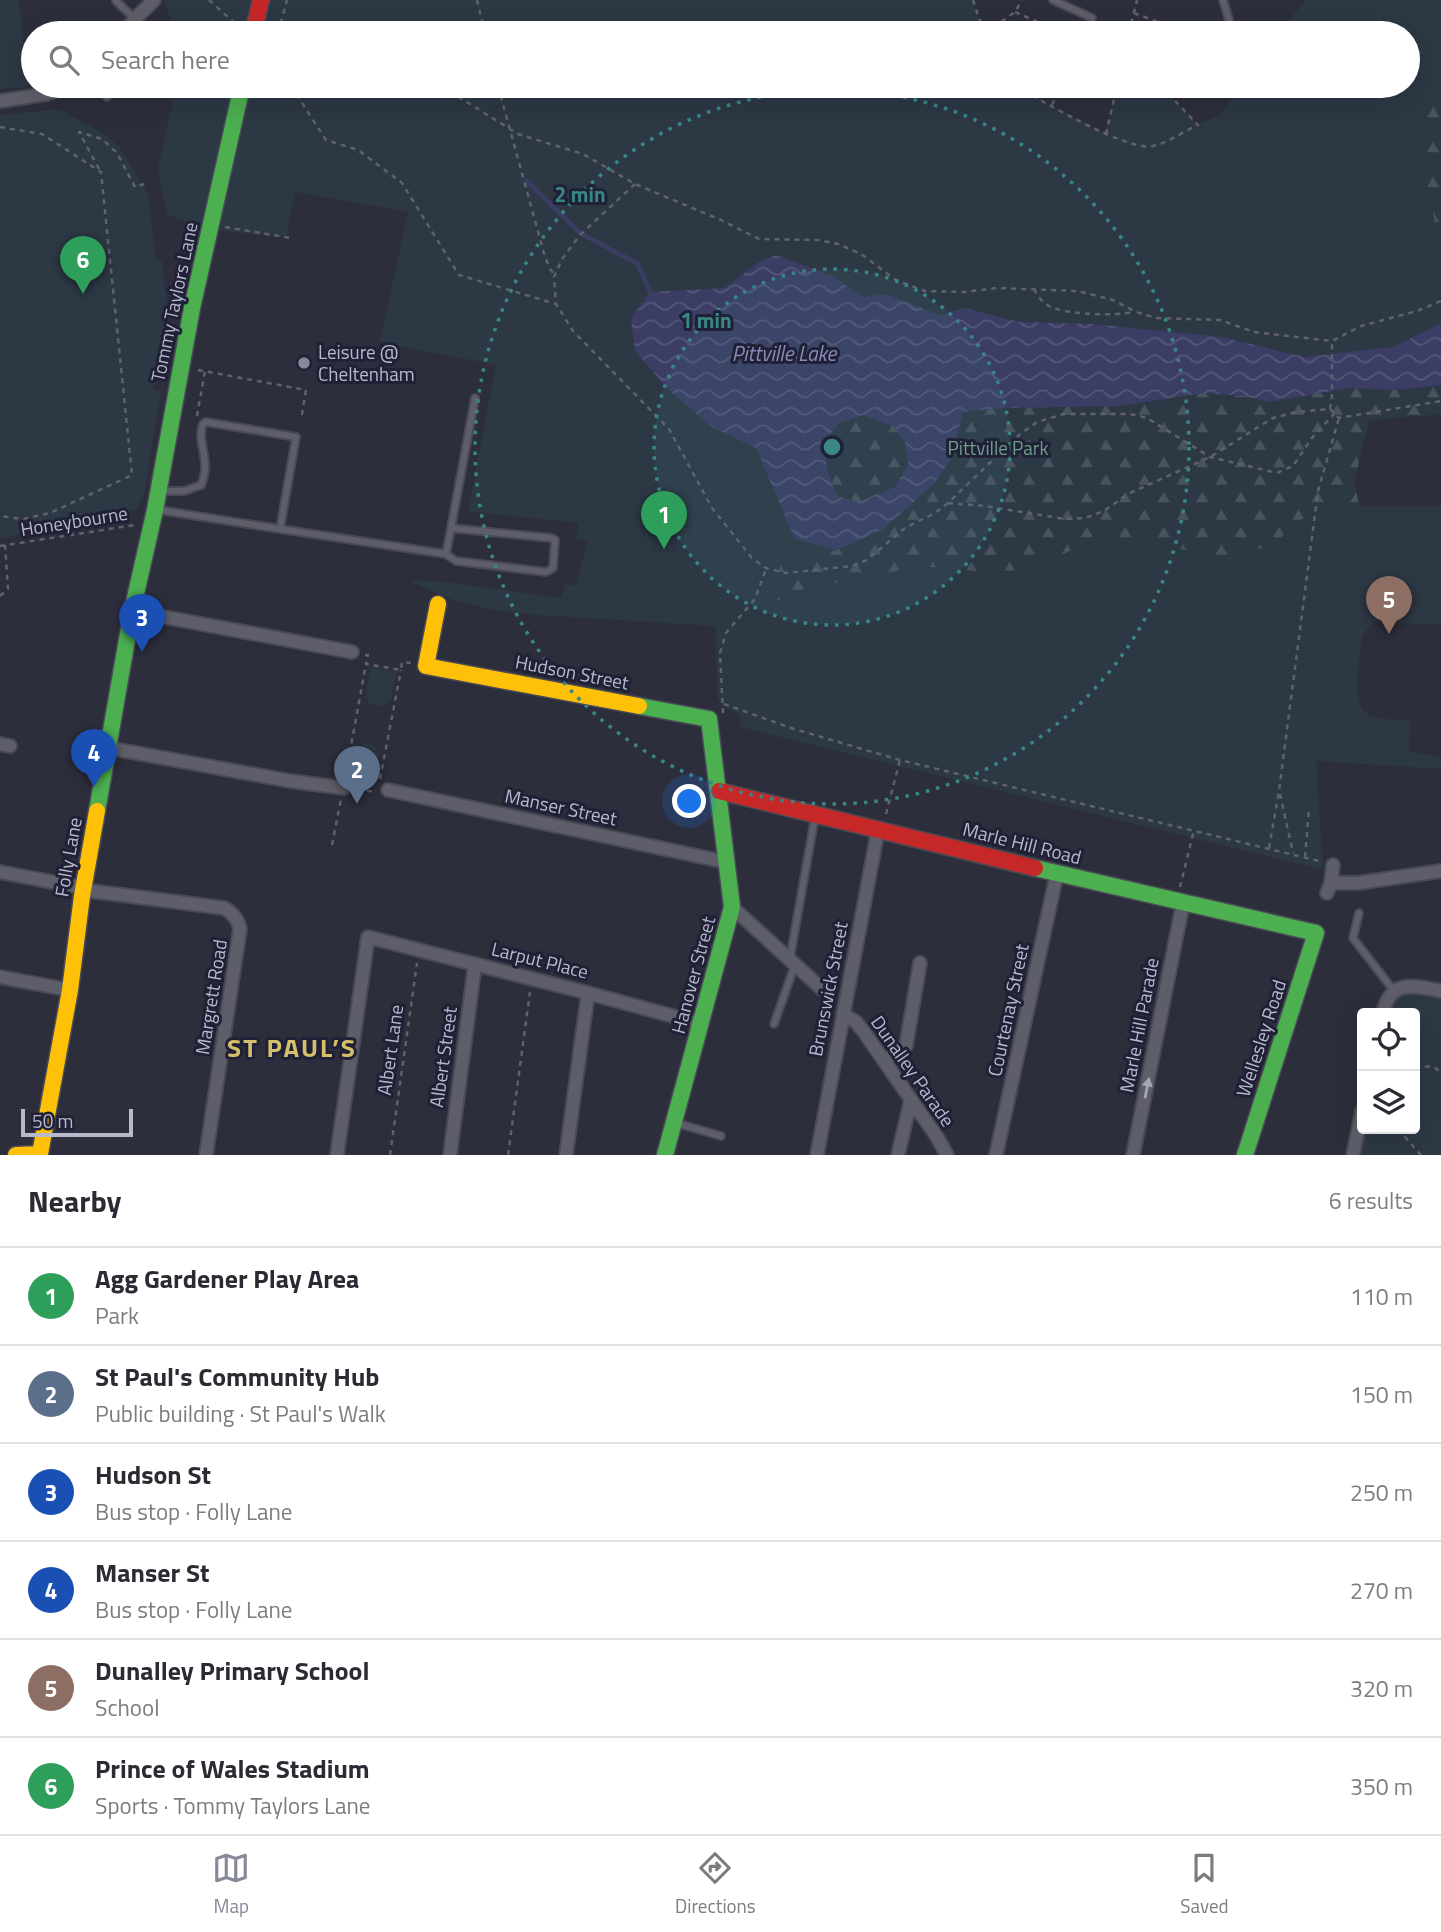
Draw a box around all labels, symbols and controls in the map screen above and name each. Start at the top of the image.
search box [21,21,1420,98]
text: Search here [101,40,230,79]
icon: search [45,41,83,79]
text: 2 min [554,178,606,210]
street label: Tommy Taylors Lane [142,219,205,384]
pin: 6 [60,236,106,294]
text: 1 min [680,304,732,336]
place label: Leisure @ Cheltenham [318,337,415,388]
water label: Pittville Lake [732,337,838,369]
marker: Leisure @ Cheltenham [296,355,312,371]
park label: Pittville Park [948,433,1049,462]
centre of rings [820,435,844,459]
pin: 1 [641,491,687,549]
street label: Honeybourne [18,498,130,543]
pin: 5 [1366,576,1412,634]
pin: 3 [119,594,165,652]
street label: Hudson Street [513,646,632,697]
pin: 4 [71,729,117,787]
pin: 2 [334,746,380,804]
street label: Manser Street [502,780,620,833]
your location [672,784,706,818]
street label: Marle Hill Road [960,814,1084,871]
street label: Folly Lane [46,815,89,899]
street label: Hanover Street [663,913,722,1037]
street label: Brunswick Street [800,919,855,1059]
street label: Larput Place [489,933,592,986]
street label: Margrett Road [187,937,234,1057]
street label: Courtenay Street [979,941,1036,1079]
street label: Marle Hill Parade [1111,955,1166,1095]
street label: Wellesley Road [1228,976,1293,1100]
street label: Albert Lane [369,1003,410,1097]
street label: Albert Street [421,1004,464,1109]
map controls [1357,1008,1420,1134]
button: locate [1357,1008,1420,1071]
street label: Dunalley Parade [864,1009,963,1132]
district label: ST PAUL’S [227,1028,357,1067]
button: layers [1357,1071,1420,1134]
one-way arrow [1141,1077,1152,1099]
scale bar [21,1106,133,1138]
text: 50 m [32,1106,73,1135]
text: Nearby [28,1178,121,1224]
text: 6 results [1329,1183,1413,1218]
text: Agg Gardener Play Area [95,1259,359,1298]
text: 1 [45,1279,57,1314]
text: 110 m [1350,1279,1413,1314]
text: Park [95,1298,139,1333]
text: St Paul's Community Hub [95,1357,379,1396]
text: 2 [45,1377,57,1412]
text: 150 m [1350,1377,1413,1412]
text: Public building · St Paul's Walk [95,1396,386,1431]
text: Hudson St [95,1455,211,1494]
text: 3 [45,1475,57,1510]
text: 250 m [1350,1475,1413,1510]
text: Bus stop · Folly Lane [95,1494,292,1529]
text: Manser St [95,1553,209,1592]
text: 4 [45,1573,57,1608]
text: 270 m [1350,1573,1413,1608]
text: Bus stop · Folly Lane [95,1592,292,1627]
text: Dunalley Primary School [95,1651,369,1690]
text: 5 [45,1671,57,1706]
text: 320 m [1350,1671,1413,1706]
text: School [95,1690,159,1725]
text: Prince of Wales Stadium [95,1749,370,1788]
text: 6 [45,1769,57,1804]
text: 350 m [1350,1769,1413,1804]
text: Sports · Tommy Taylors Lane [95,1788,370,1823]
tab: Map [212,1849,250,1920]
tab: Directions [675,1849,756,1920]
tab: Saved [1180,1849,1229,1920]

